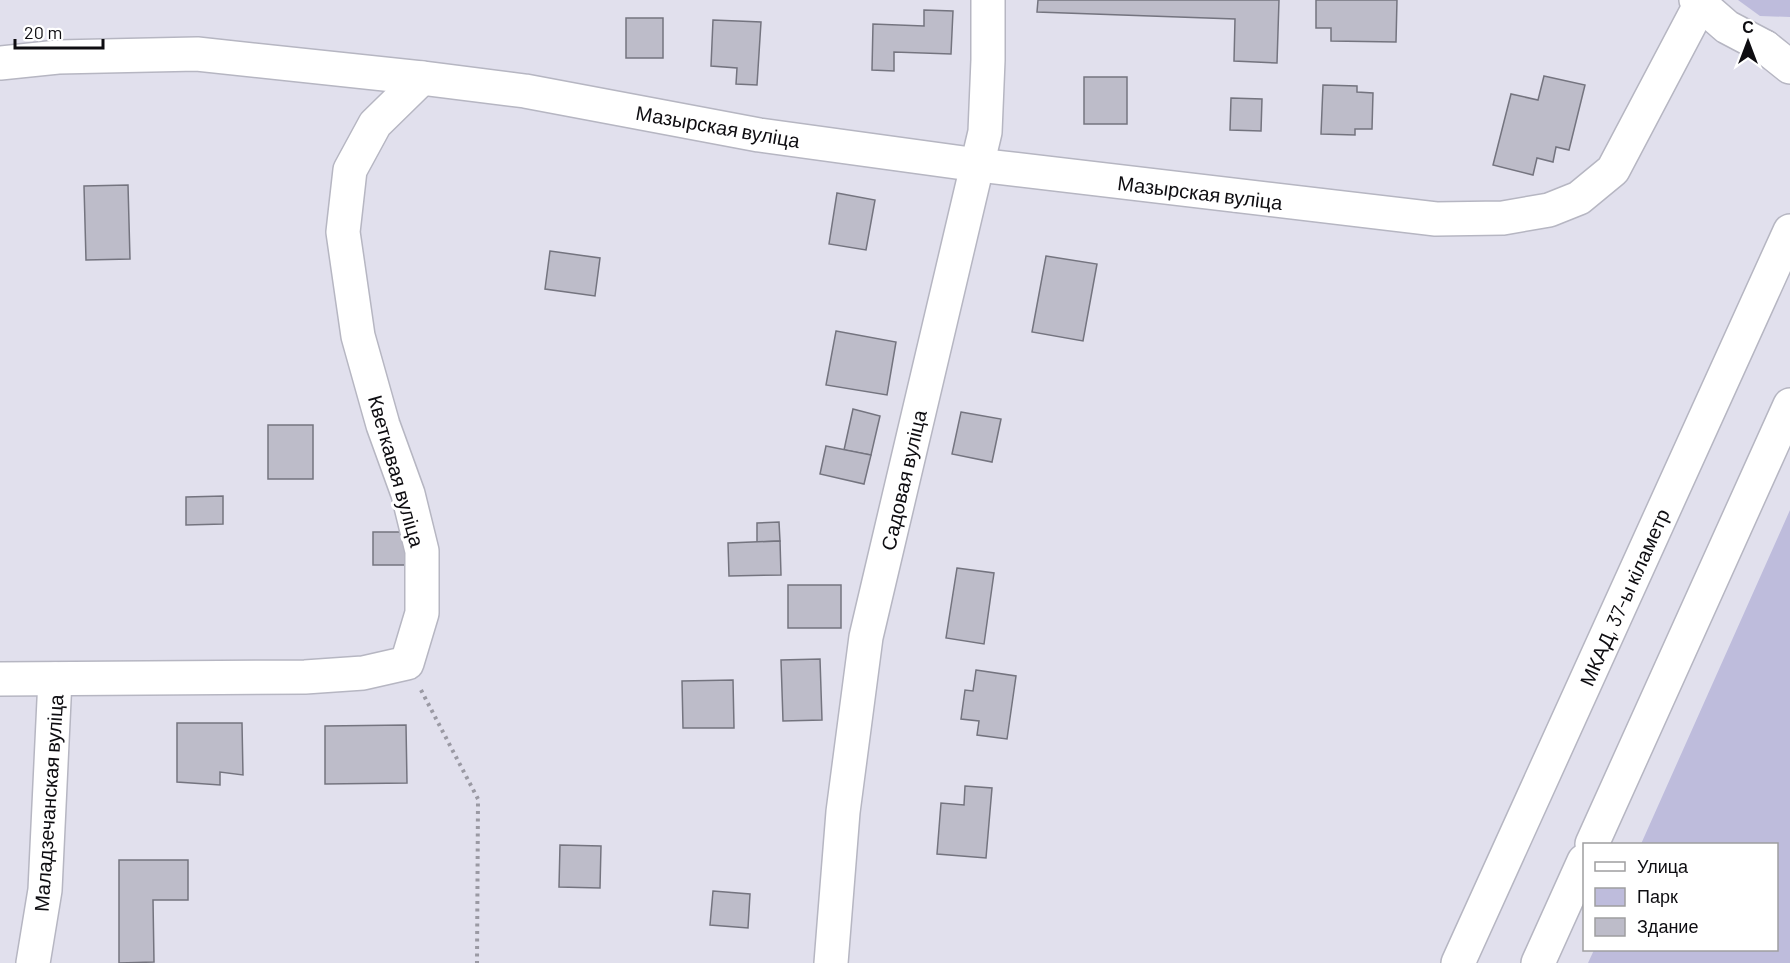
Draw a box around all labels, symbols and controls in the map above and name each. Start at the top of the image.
scale bar [15,12,104,50]
north arrow [1718,12,1778,72]
text: С [1742,17,1754,36]
text: 20 m [24,21,62,43]
street label: Мазырская вуліца [634,100,803,152]
street label: Мазырская вуліца [1116,170,1285,214]
street label: Кветкавая вуліца [364,392,430,550]
street label: Садовая вуліца [875,407,931,553]
street label: МКАД, 37-ы кіламетр [1574,505,1674,689]
street label: Маладзечанская вуліца [28,693,68,913]
legend [1583,843,1778,951]
text: Улица [1637,855,1689,877]
text: Парк [1637,885,1678,907]
text: Здание [1637,915,1698,937]

